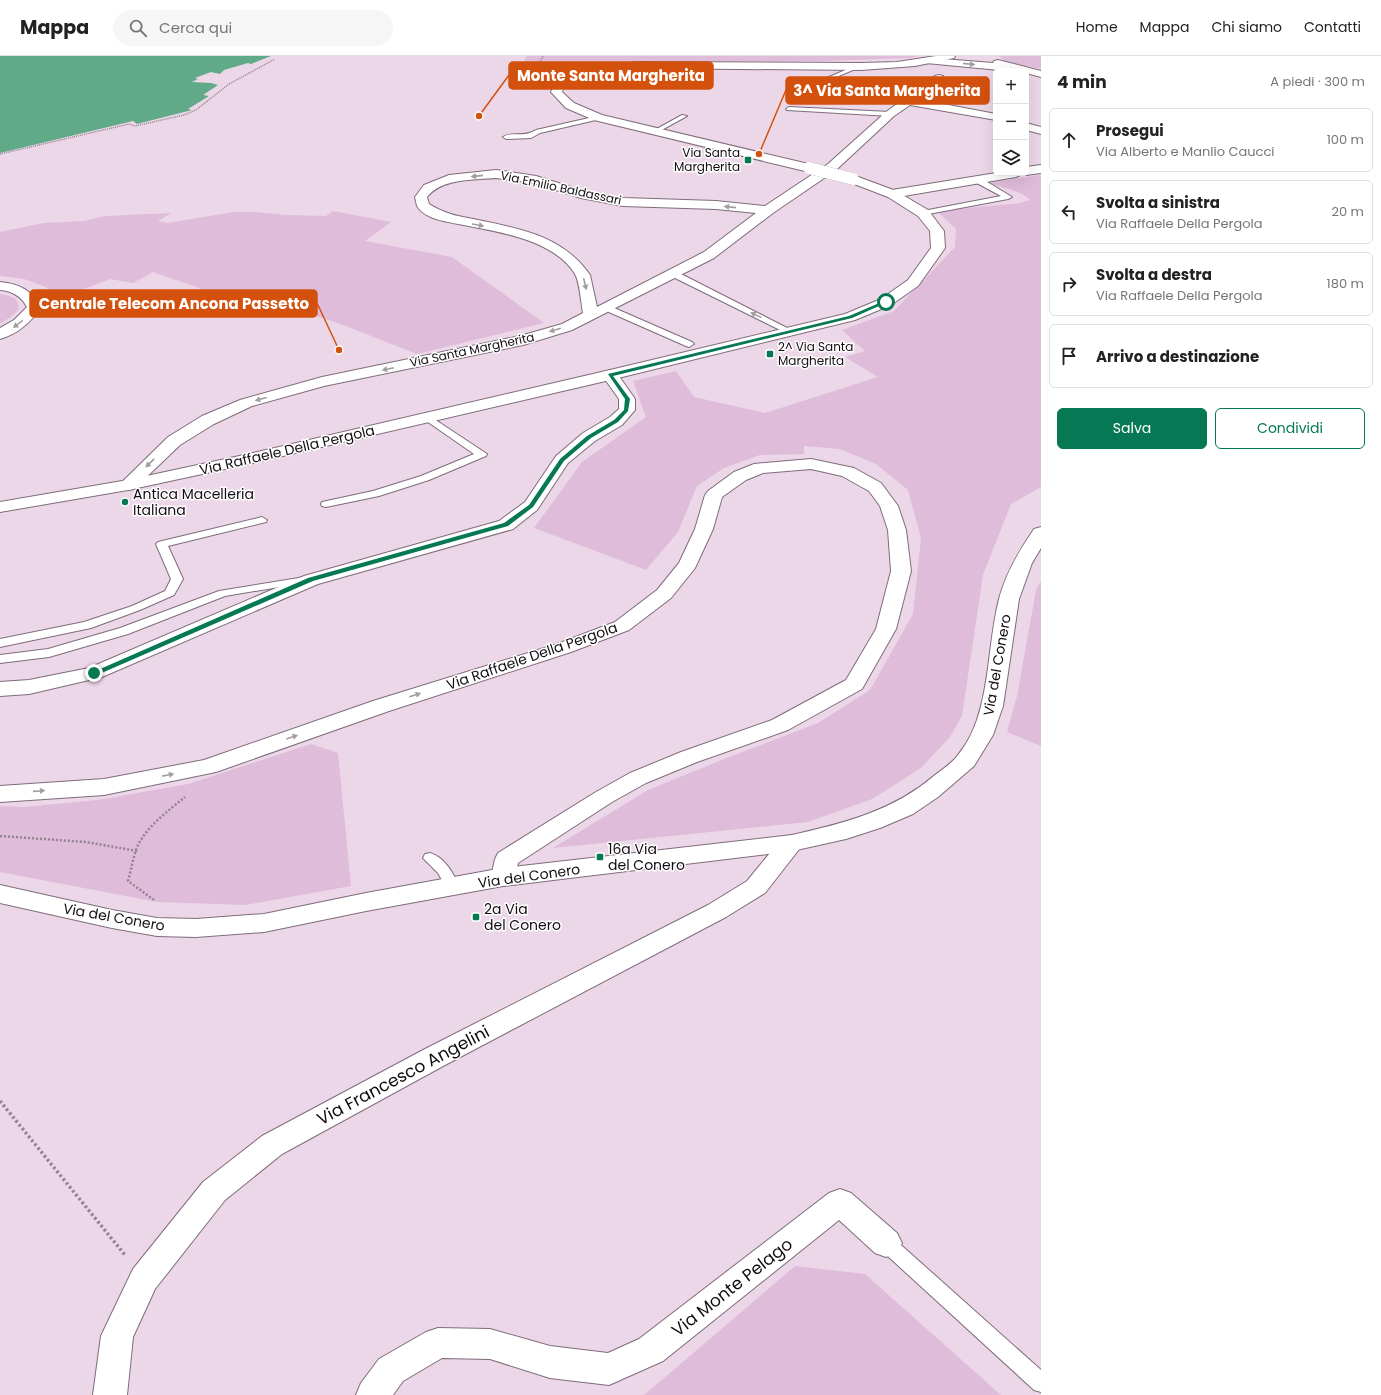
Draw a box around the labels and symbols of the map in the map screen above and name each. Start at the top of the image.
one-way arrow [963,61,975,67]
callout: Monte Santa Margherita [509,62,713,89]
text: Monte Santa Margherita [517,65,705,86]
callout: 3^ Via Santa Margherita [786,77,989,104]
text: 3^ Via Santa Margherita [793,80,981,101]
place label: Via Santa Margherita [674,144,740,175]
marker: Via Santa Margherita [743,155,753,165]
street label: Via Emilio Baldassari [499,166,623,209]
one-way arrow [471,173,483,179]
one-way arrow [724,203,736,210]
one-way arrow [471,222,484,228]
one-way arrow [583,278,589,290]
callout: Centrale Telecom Ancona Passetto [30,290,317,317]
text: Centrale Telecom Ancona Passetto [39,293,310,314]
route start [877,293,895,311]
one-way arrow [750,312,761,318]
one-way arrow [13,320,24,328]
one-way arrow [549,327,561,333]
street label: Via Santa Margherita [408,328,536,371]
place label: 2^ Via Santa Margherita [778,338,853,369]
marker: 2^ Via Santa Margherita [765,349,775,359]
one-way arrow [381,366,394,372]
one-way arrow [255,396,267,402]
street label: Via Raffaele Della Pergola [197,420,377,480]
one-way arrow [145,459,156,468]
place label: Antica Macelleria Italiana [133,484,254,520]
marker: Antica Macelleria Italiana [120,497,130,507]
street label: Via del Conero [978,612,1016,717]
street label: Via Raffaele Della Pergola [444,617,620,695]
route end [85,664,103,682]
one-way arrow [409,692,421,698]
one-way arrow [286,734,298,740]
one-way arrow [161,771,174,777]
one-way arrow [33,788,45,795]
place label: 16a Via del Conero [608,839,685,875]
marker: 16a Via del Conero [595,852,605,862]
street label: Via del Conero [477,859,581,893]
street label: Via del Conero [62,898,167,936]
place label: 2a Via del Conero [484,899,561,935]
marker: 2a Via del Conero [471,912,481,922]
street label: Via Francesco Angelini [312,1019,494,1131]
street label: Via Monte Pelago [666,1232,798,1342]

